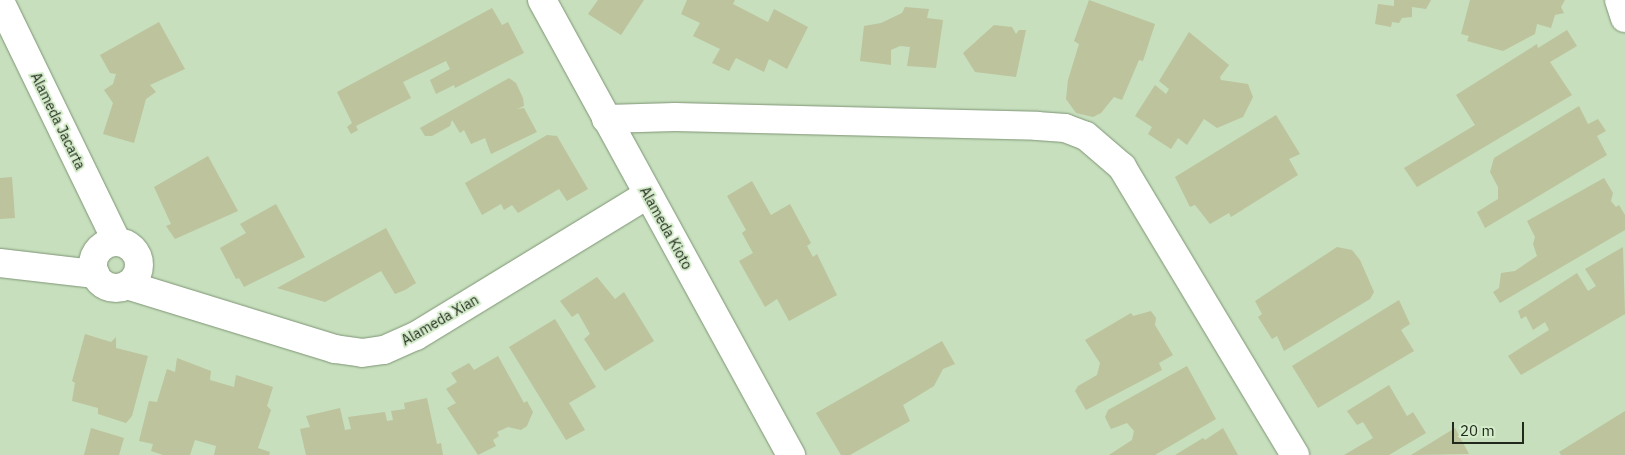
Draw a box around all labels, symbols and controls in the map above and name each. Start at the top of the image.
street label: Alameda Jacarta [27,70,89,172]
street label: Alameda Kioto [636,184,696,272]
street label: Alameda Xian [398,291,482,349]
scale bar [1455,412,1528,444]
text: 20 m [1460,421,1495,440]

